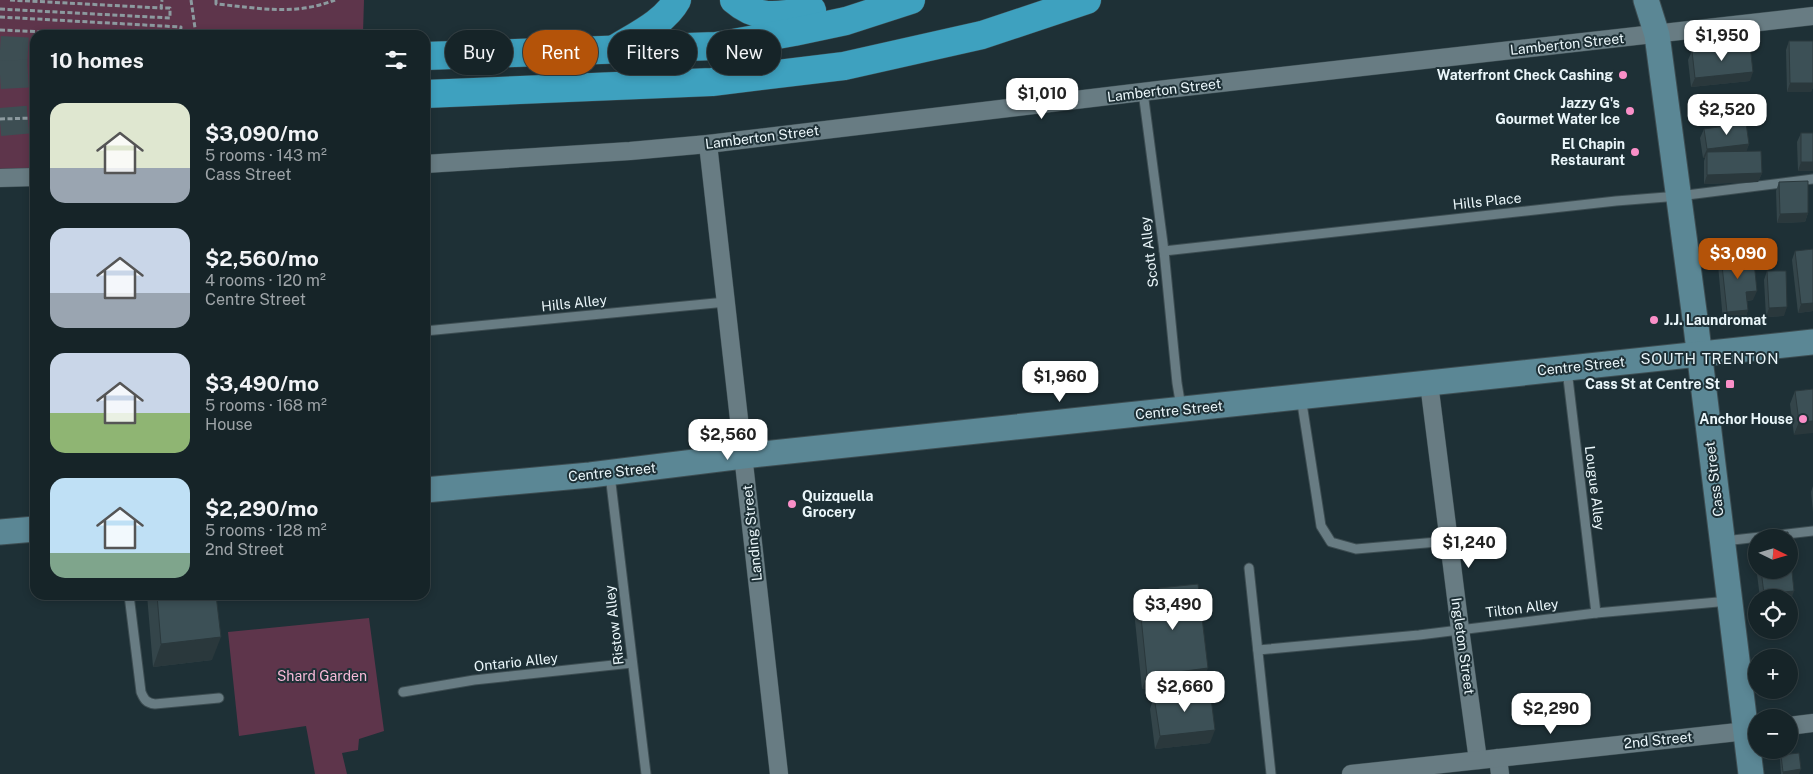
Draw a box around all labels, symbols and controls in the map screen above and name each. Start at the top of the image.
pin: $1,950 [1681,20,1763,62]
text: $1,950 [1695,26,1749,45]
chip: Buy [445,30,513,75]
chip: Rent [523,30,598,75]
chip: Filters [608,30,697,75]
chip: New [707,30,781,75]
street label: Lamberton Street [1509,30,1625,58]
icon: filters [382,46,410,74]
text: 10 homes [50,48,144,73]
place label: Waterfront Check Cashing [1437,67,1613,83]
marker: Waterfront Check Cashing [1617,69,1629,81]
street label: Lamberton Street [1106,75,1222,105]
pin: $1,010 [1001,78,1083,120]
text: $1,010 [1017,84,1067,103]
pin: $2,520 [1686,94,1768,136]
place label: Jazzy G's Gourmet Water Ice [1495,95,1620,127]
text: $2,520 [1699,100,1755,119]
marker: Jazzy G's Gourmet Water Ice [1624,105,1636,117]
text: $3,090/mo [205,121,319,146]
street label: Lamberton Street [704,122,820,152]
icon: home [90,123,150,183]
place label: El Chapin Restaurant [1551,136,1625,168]
text: 5 rooms · 143 m² [205,146,327,165]
marker: El Chapin Restaurant [1629,146,1641,158]
text: Cass Street [205,165,291,184]
street label: Hills Place [1452,189,1522,213]
street label: Scott Alley [1137,215,1161,288]
pin: $3,090 [1697,238,1779,280]
text: $3,090 [1709,244,1767,263]
text: $2,560/mo [205,246,319,271]
icon: home [90,248,150,308]
text: 4 rooms · 120 m² [205,271,326,290]
text: Centre Street [205,290,306,309]
street label: Hills Alley [540,292,608,314]
place label: J.J. Laundromat [1664,312,1767,328]
marker: J.J. Laundromat [1648,314,1660,326]
district label: SOUTH TRENTON [1640,350,1780,367]
street label: Centre Street [1536,353,1626,379]
pin: $1,960 [1019,360,1101,403]
text: $1,960 [1033,367,1087,386]
text: $3,490/mo [205,371,319,396]
icon: home [90,373,150,433]
place label: Cass St at Centre St [1585,376,1720,392]
marker: Cass St at Centre St [1724,378,1736,390]
text: 5 rooms · 168 m² [205,396,327,415]
street label: Centre Street [1134,397,1224,423]
place label: Anchor House [1699,411,1793,427]
marker: Anchor House [1797,413,1809,425]
text: House [205,415,253,434]
pin: $2,560 [687,418,769,461]
text: $2,560 [699,425,757,444]
street label: Cass Street [1701,441,1727,517]
street label: Lougue Alley [1582,445,1608,532]
street label: Centre Street [567,459,657,485]
street label: Landing Street [739,484,765,582]
place label: Quizquella Grocery [802,488,874,520]
text: $2,290/mo [205,496,318,521]
icon: home [90,498,150,558]
marker: Quizquella Grocery [786,498,798,510]
text: 5 rooms · 128 m² [205,521,327,540]
pin: $1,240 [1428,526,1510,569]
north arrow [1748,529,1798,579]
map controls [1748,529,1798,759]
text: $1,240 [1442,533,1496,552]
text: 2nd Street [205,540,284,559]
street label: Ristow Alley [601,584,627,666]
pin: $3,490 [1132,588,1214,631]
button: locate [1748,589,1798,639]
text: $3,490 [1144,595,1202,614]
street label: Ingleton Street [1448,596,1478,696]
street label: Tilton Alley [1485,596,1560,620]
button: + [1748,649,1798,699]
street label: Ontario Alley [473,650,559,674]
park label: Shard Garden [277,668,367,684]
pin: $2,660 [1144,670,1226,713]
text: $2,660 [1157,677,1213,696]
pin: $2,290 [1510,692,1592,735]
text: $2,290 [1523,699,1579,718]
button: − [1748,709,1798,759]
street label: 2nd Street [1623,728,1693,752]

